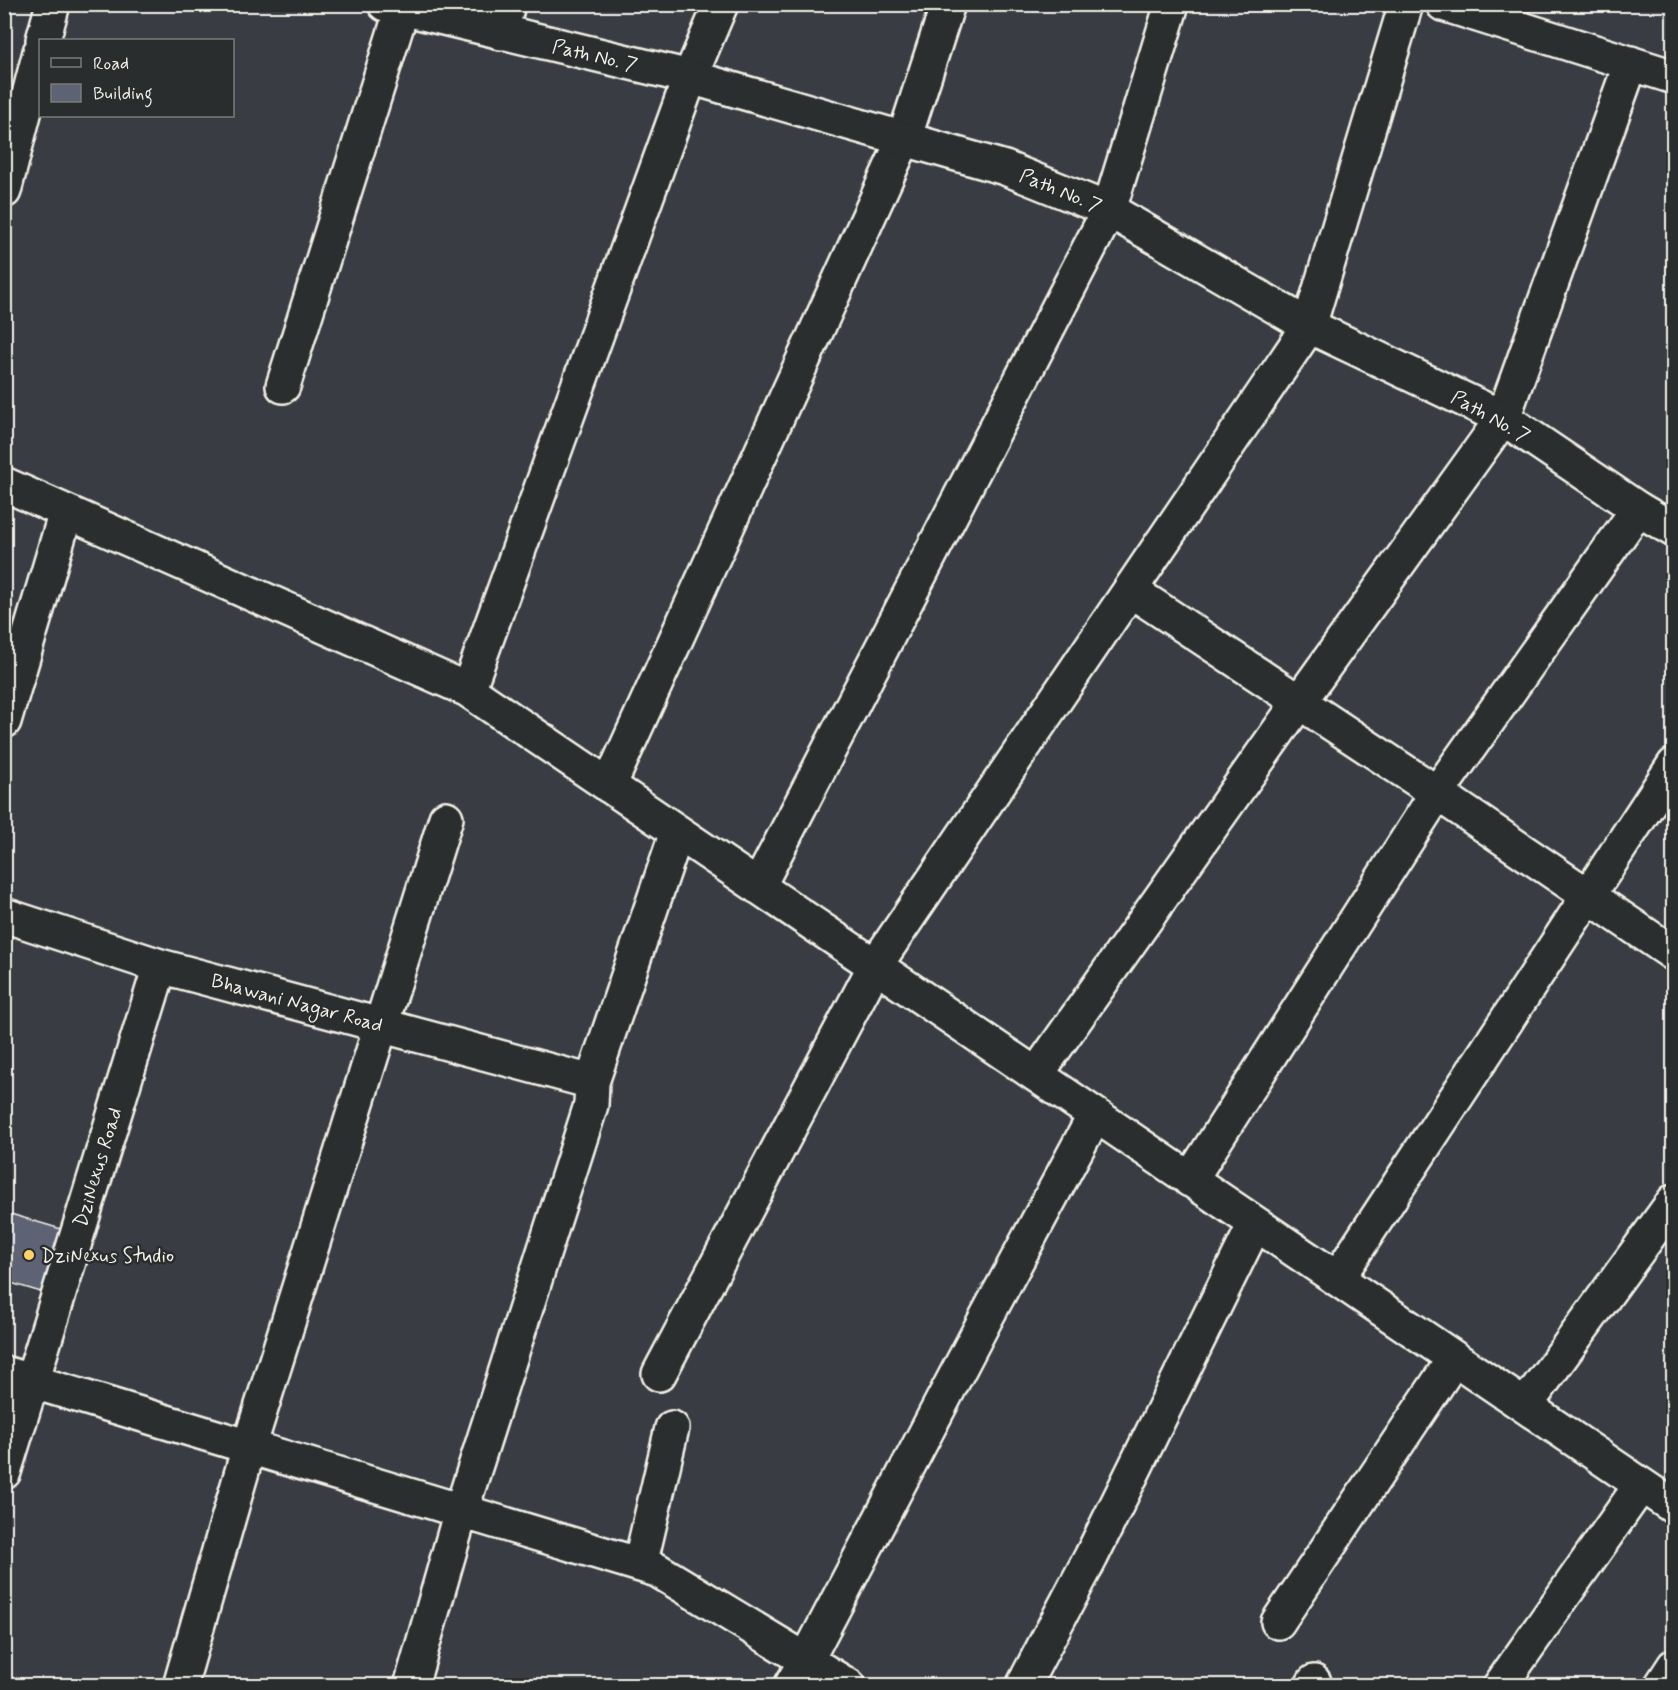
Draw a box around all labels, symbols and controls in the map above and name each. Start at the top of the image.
street label: Path No. 7 [549,34,640,79]
legend [39,39,234,117]
text: Road [93,52,129,76]
text: Building [93,82,153,108]
street label: Path No. 7 [1015,163,1106,220]
street label: Path No. 7 [1446,384,1535,450]
street label: Bhawani Nagar Road [208,968,385,1040]
street label: DziNexus Road [67,1104,129,1230]
place label: DziNexus Studio [41,1243,174,1270]
marker: DziNexus Studio [22,1248,36,1262]

